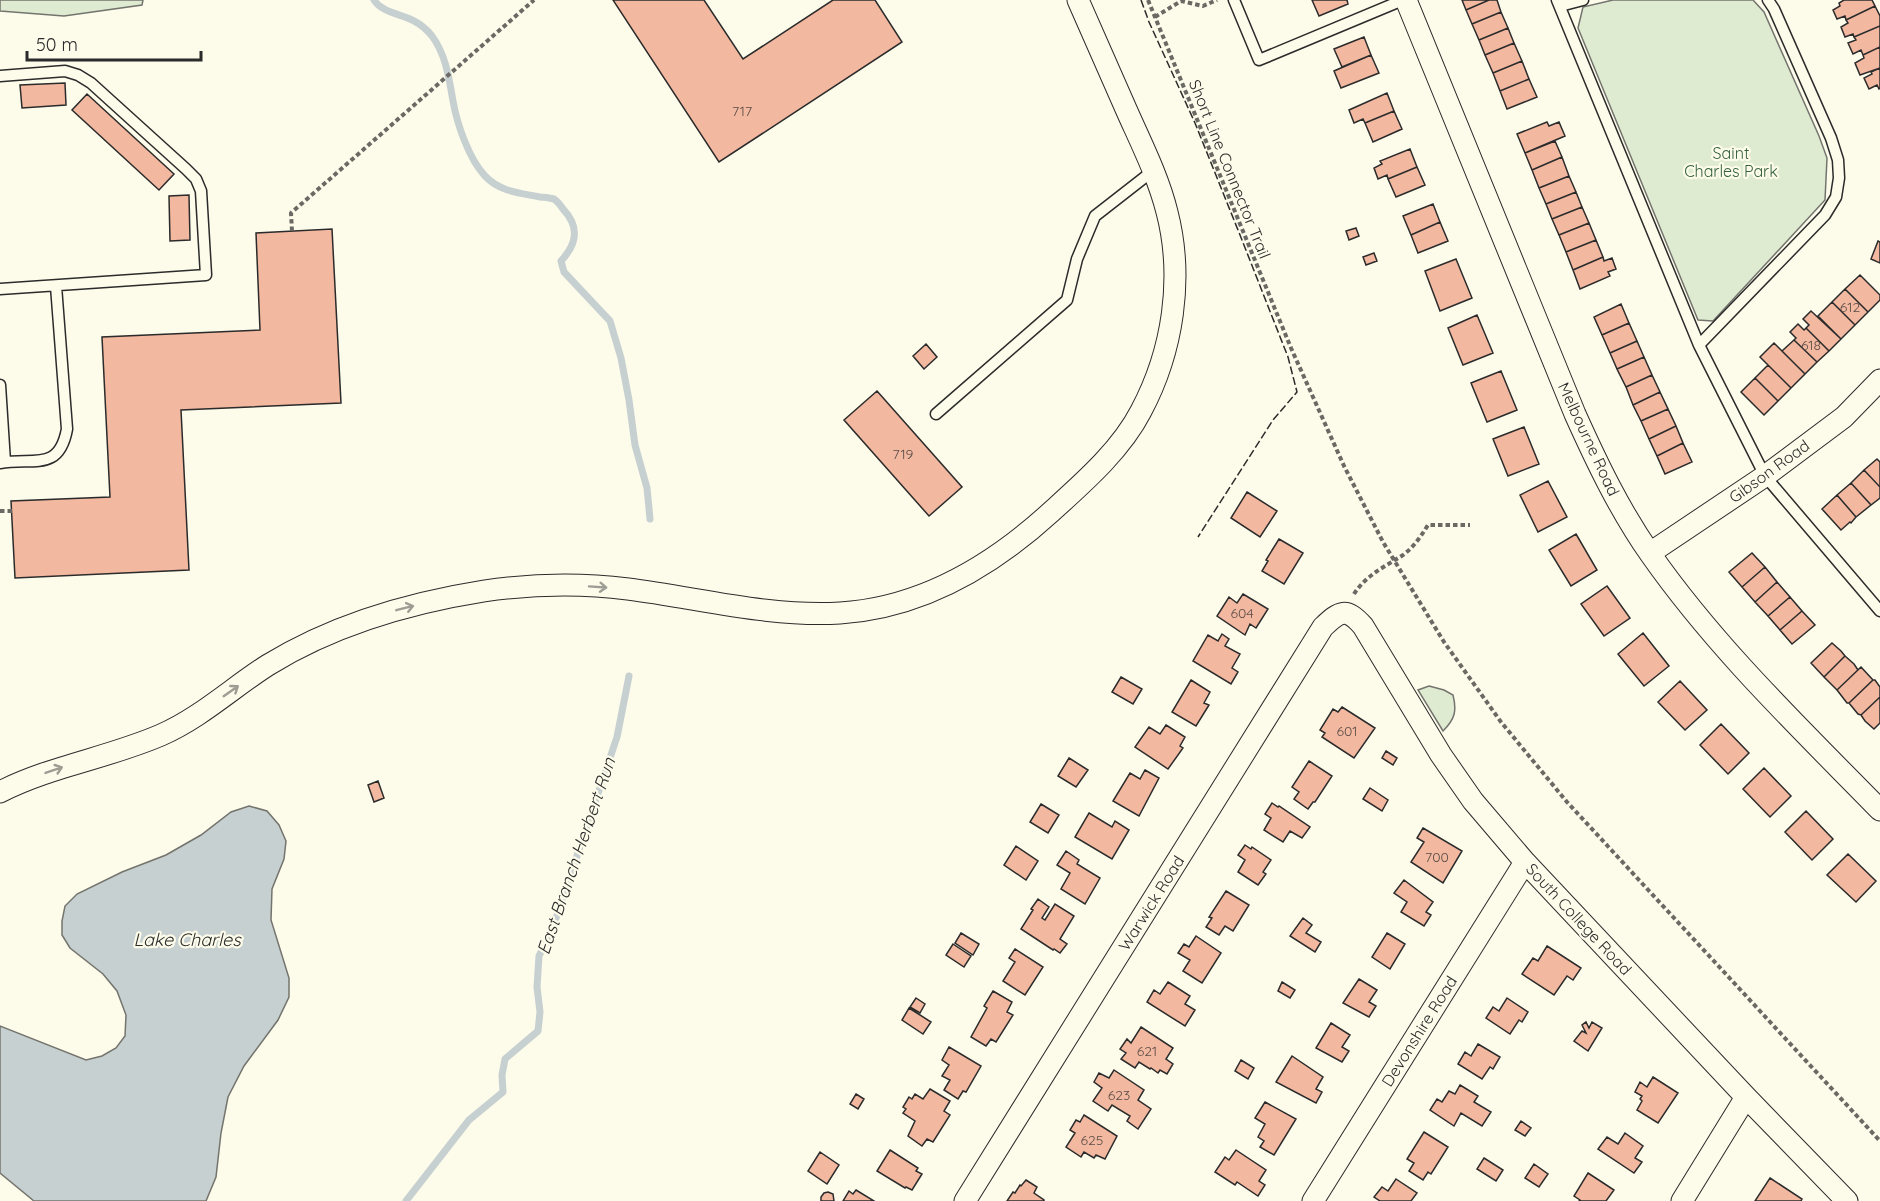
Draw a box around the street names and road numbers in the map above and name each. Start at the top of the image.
street label: Short Line Connector Trail [1185,77,1275,261]
street label: Melbourne Road [1554,379,1624,499]
street label: Gibson Road [1725,435,1813,507]
street label: Warwick Road [1114,852,1188,954]
street label: South College Road [1522,859,1636,979]
street label: Devonshire Road [1377,972,1461,1090]

